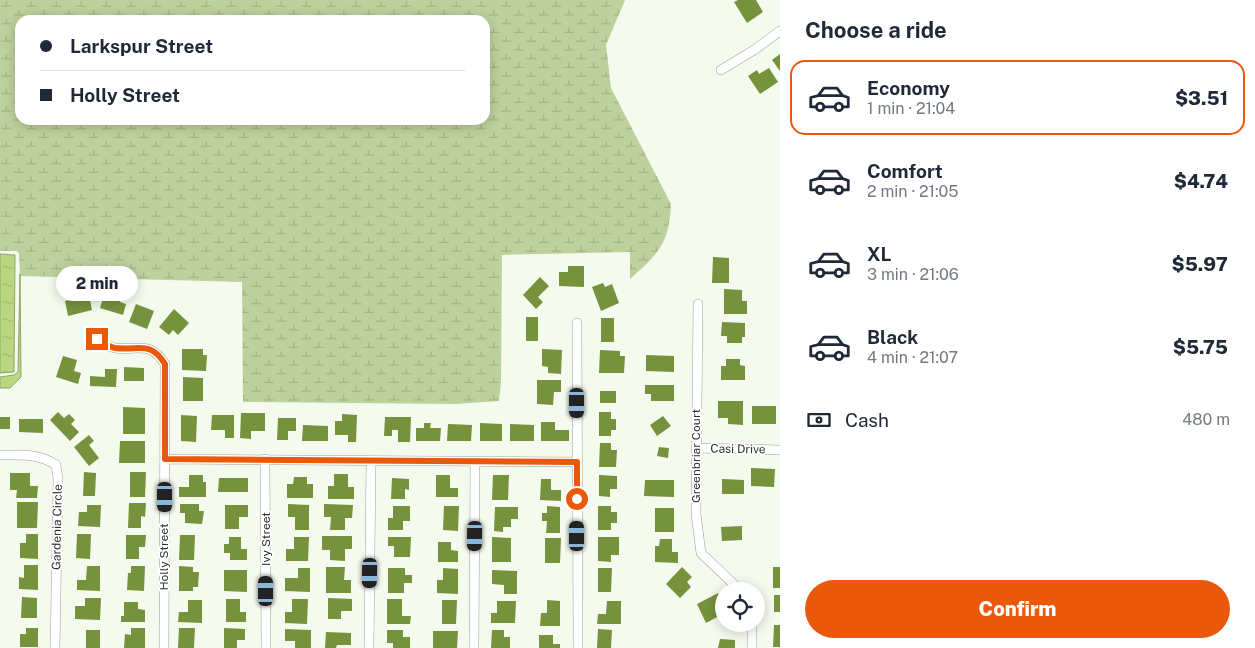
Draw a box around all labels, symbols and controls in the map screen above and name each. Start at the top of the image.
text: Choose a ride [805,17,947,43]
text: Larkspur Street [70,35,213,57]
icon: car [807,75,852,120]
text: Economy [867,77,950,99]
text: Holly Street [70,84,180,106]
text: $3.51 [1175,87,1228,109]
text: 1 min · 21:04 [867,99,955,118]
icon: car [807,158,852,203]
text: Comfort [867,160,943,182]
text: $4.74 [1174,170,1228,192]
text: 2 min · 21:05 [867,182,959,201]
icon: car [807,241,852,286]
text: XL [867,243,892,265]
text: $5.97 [1172,253,1228,275]
text: 3 min · 21:06 [867,265,959,284]
callout: 2 min [56,266,138,302]
text: 2 min [76,274,118,293]
icon: car [807,324,852,369]
text: Black [867,326,918,348]
route end [86,328,108,350]
text: $5.75 [1173,336,1228,358]
text: 4 min · 21:07 [867,348,958,367]
car [569,388,584,418]
icon: cash [805,406,833,434]
street label: Greenbriar Court [689,409,703,503]
text: Cash [845,409,889,431]
text: 480 m [1182,410,1230,429]
street label: Casi Drive [710,442,766,456]
car [157,482,172,512]
street label: Gardenia Circle [49,484,65,570]
route start [566,488,588,510]
street label: Ivy Street [259,512,273,566]
car [467,521,482,551]
car [569,521,584,551]
street label: Holly Street [157,523,171,591]
car [362,558,377,588]
car [258,576,273,606]
button: Confirm [805,580,1230,638]
map controls [715,582,765,632]
button: locate [715,582,765,632]

